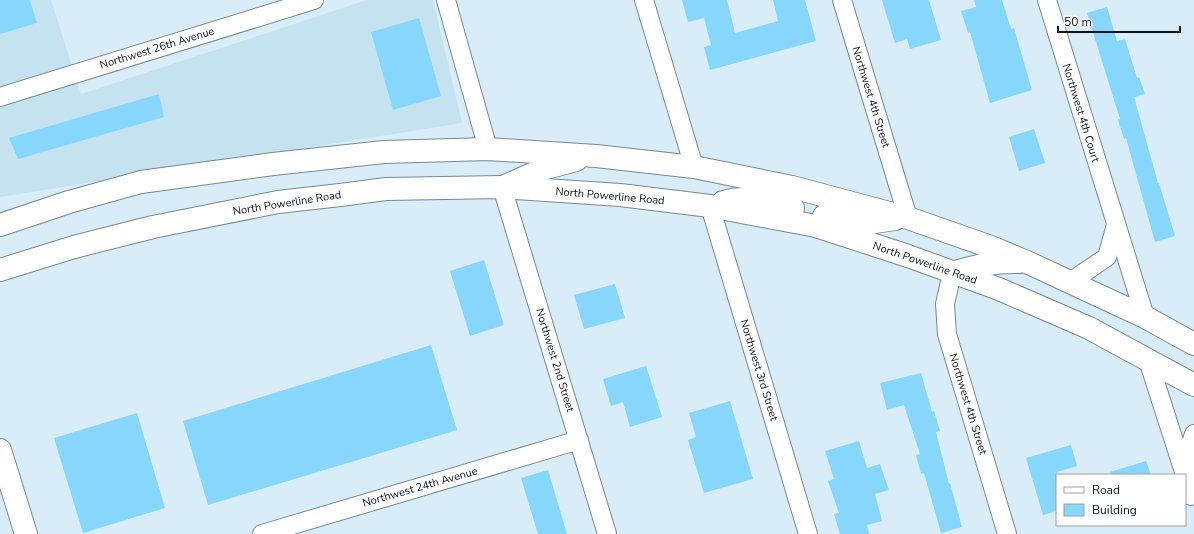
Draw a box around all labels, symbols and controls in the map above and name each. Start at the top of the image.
scale bar [1058,8,1180,34]
text: 50 m [1064,14,1092,30]
street label: Northwest 26th Avenue [98,23,216,73]
street label: Northwest 4th Street [848,45,894,150]
street label: Northwest 4th Court [1059,62,1103,164]
street label: North Powerline Road [555,184,665,208]
street label: North Powerline Road [232,187,342,219]
street label: North Powerline Road [871,238,979,288]
street label: Northwest 2nd Street [532,306,578,414]
street label: Northwest 3rd Street [736,318,782,423]
street label: Northwest 4th Street [945,352,991,457]
street label: Northwest 24th Avenue [361,463,479,511]
legend [1056,474,1186,526]
text: Road [1092,482,1120,498]
text: Building [1092,502,1137,518]

